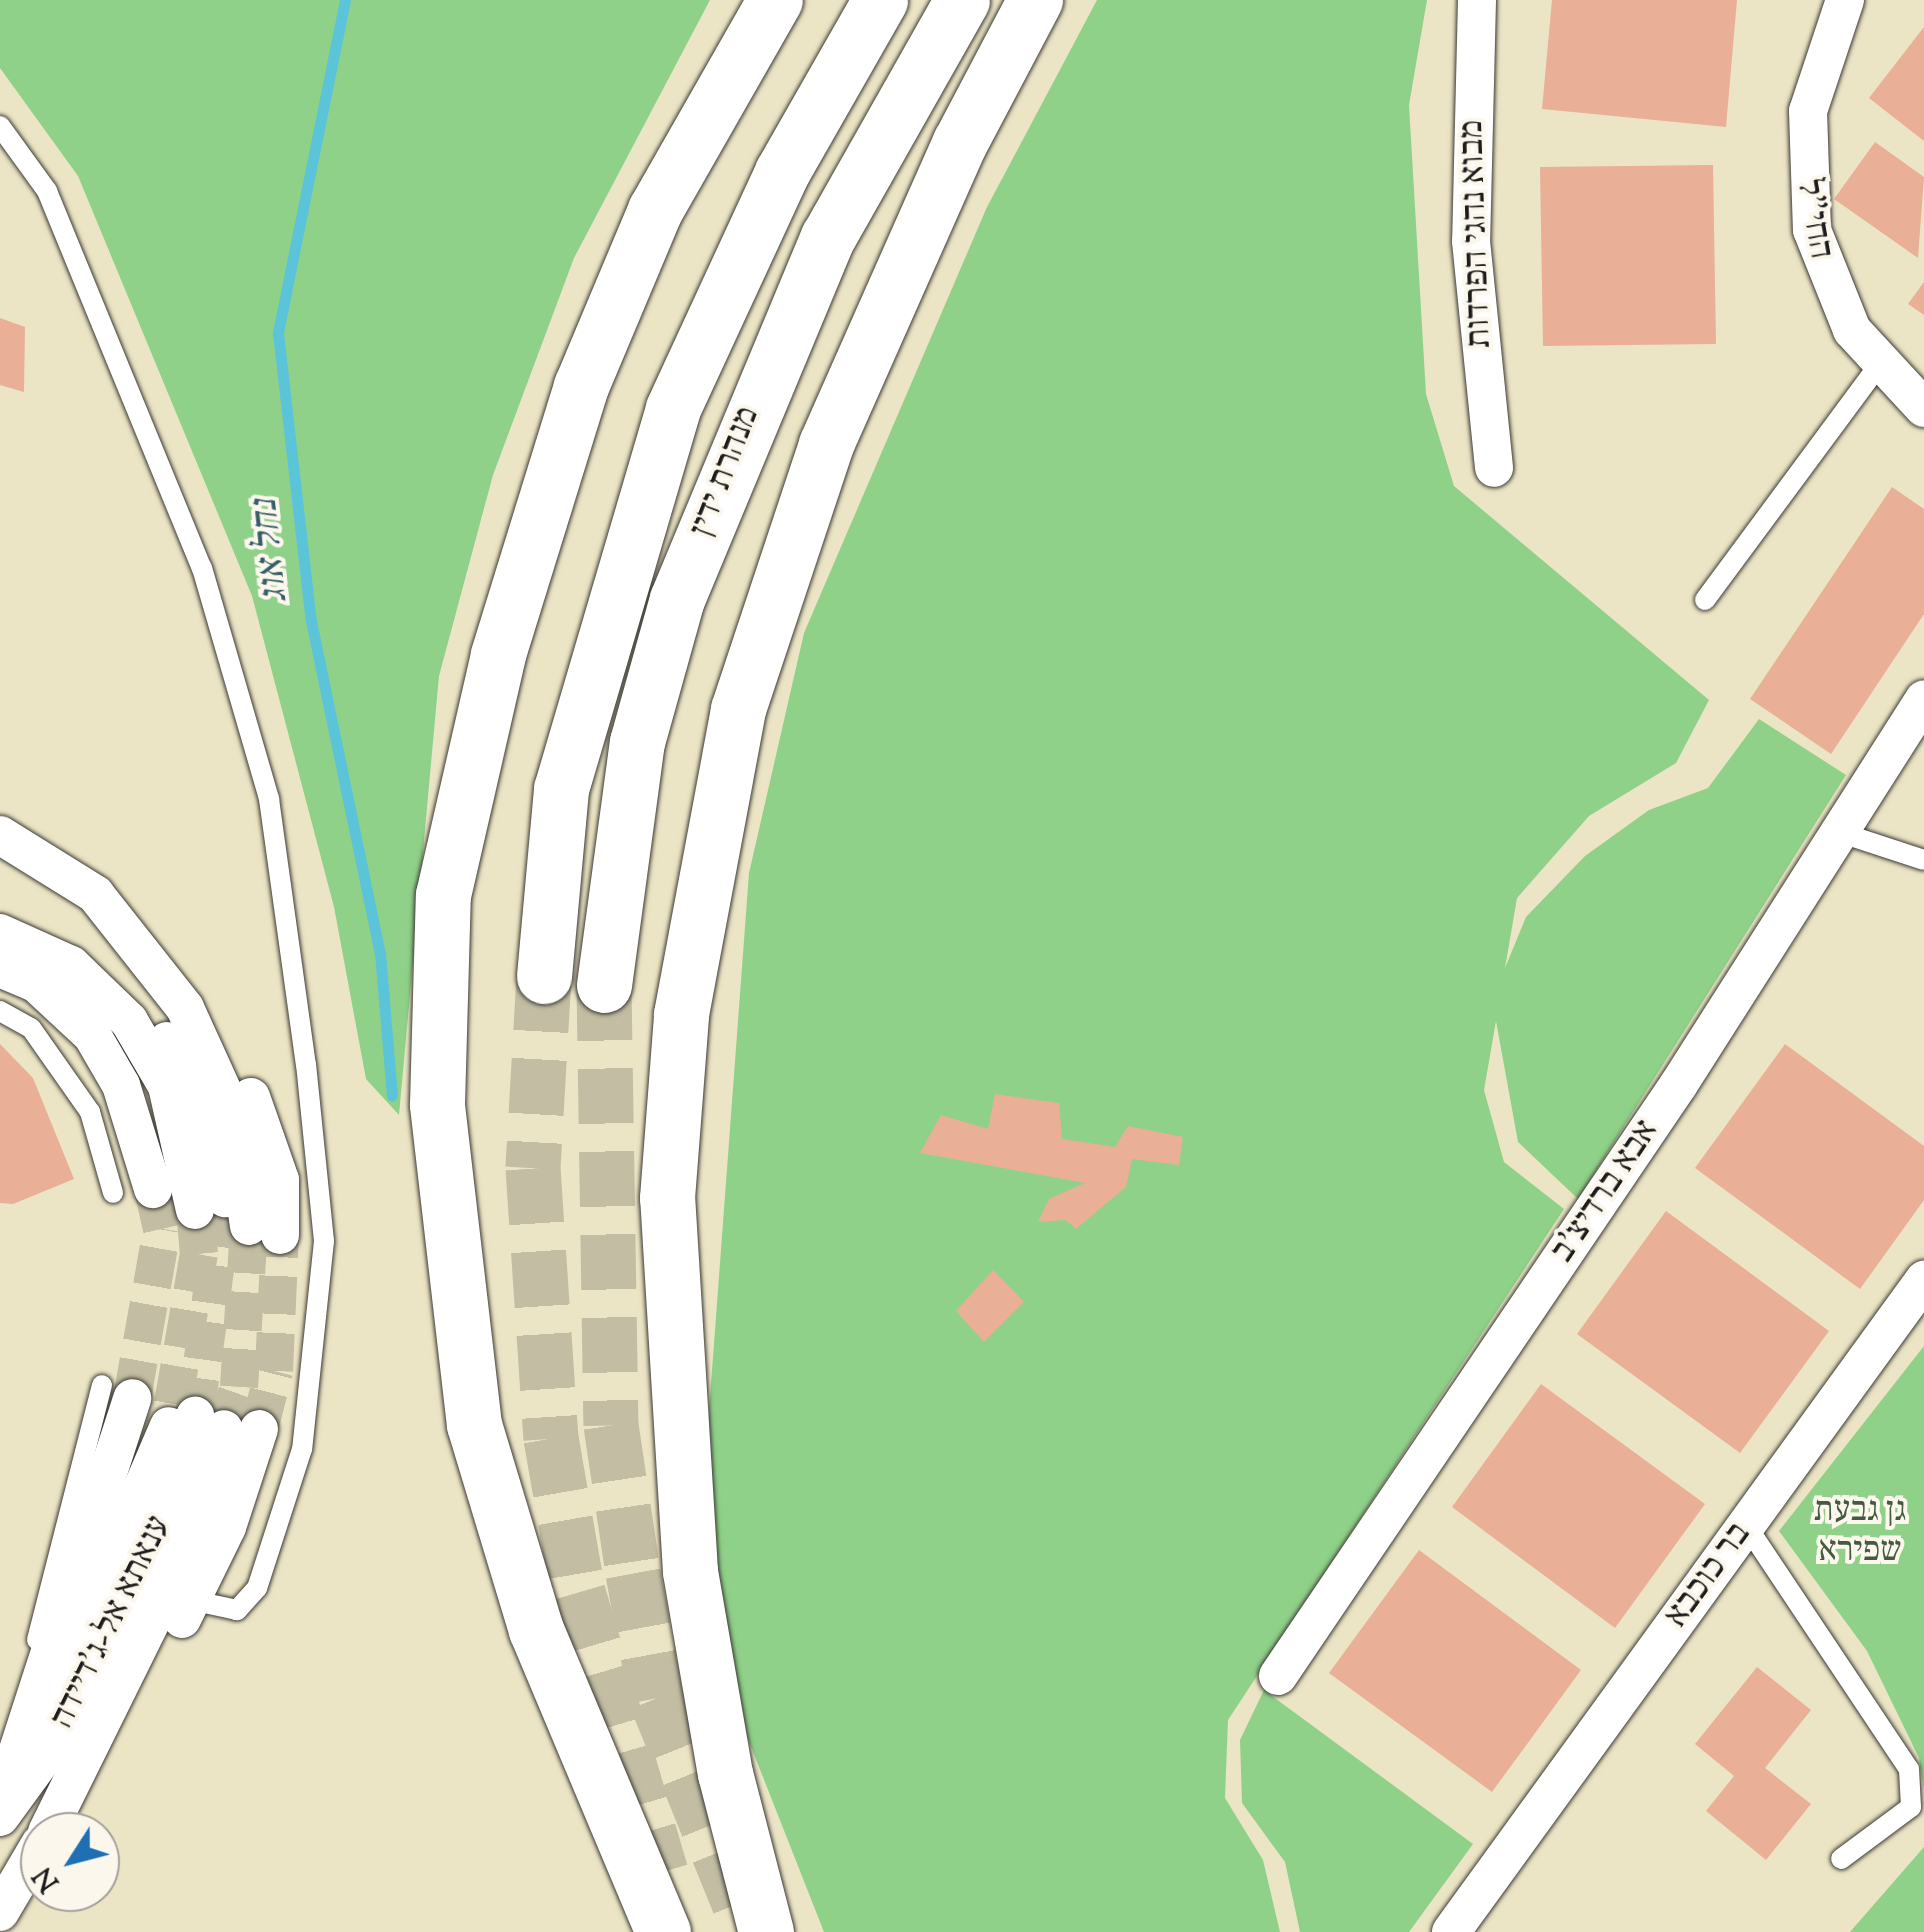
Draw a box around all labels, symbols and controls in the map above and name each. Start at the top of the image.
street label: מבוא נהגי הפרדות [1452,119,1502,349]
street label: החי"ל [1785,176,1841,262]
street label: מנהרת ידין [682,401,770,543]
water label: נחל אוג [244,497,300,605]
street label: אבא ברדיצ'ב [1543,1113,1669,1271]
park label: גן גבעת שפירא [1814,1491,1906,1573]
street label: ענאתא אל-ג'דיידה [43,1510,181,1736]
street label: בר כוכבא [1657,1515,1761,1637]
north arrow [20,1812,120,1912]
text: N [25,1858,70,1899]

